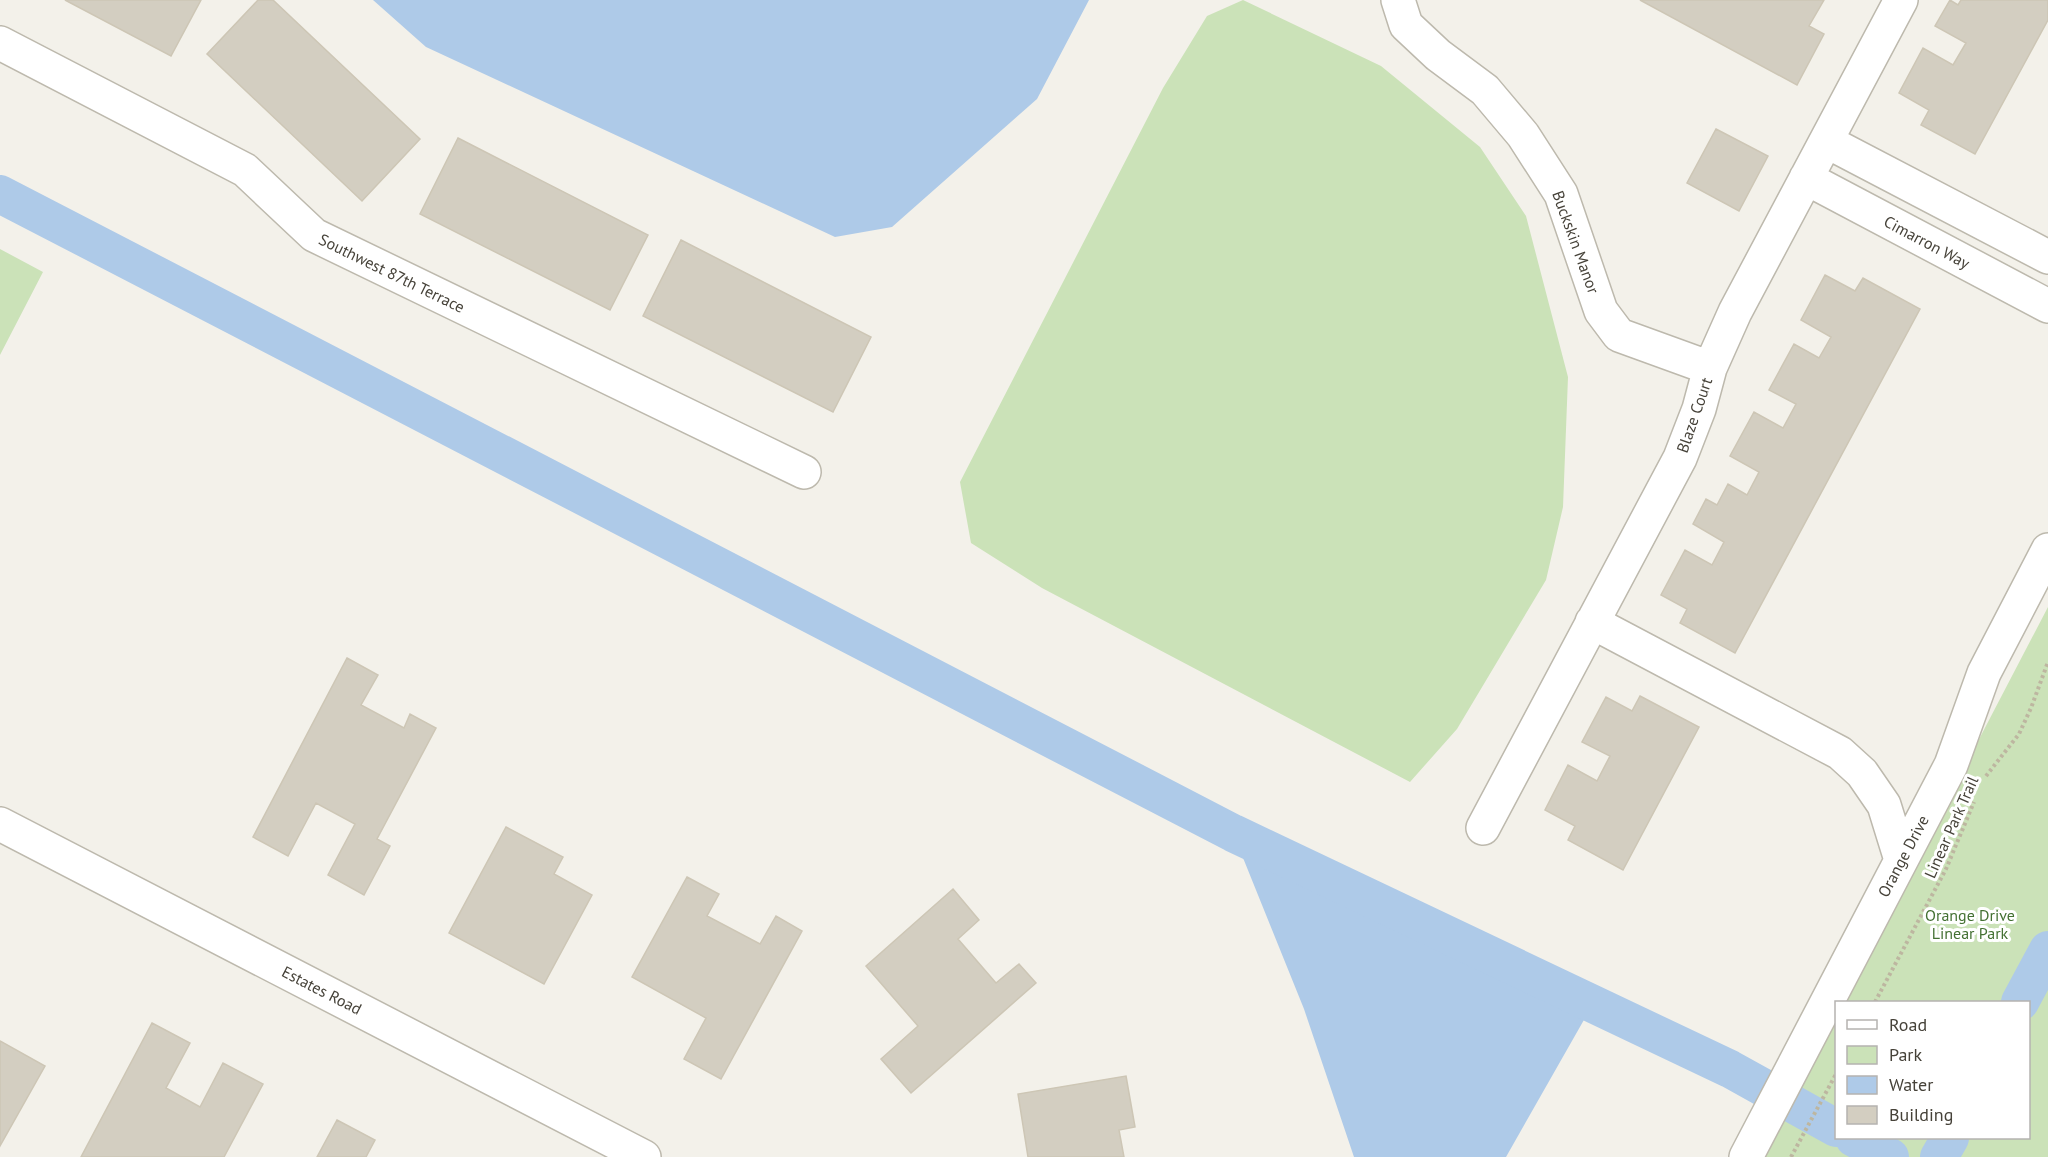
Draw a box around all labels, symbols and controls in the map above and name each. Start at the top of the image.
street label: Buckskin Manor [1548,188,1604,297]
street label: Cimarron Way [1881,211,1974,273]
street label: Southwest 87th Terrace [316,229,468,317]
street label: Blaze Court [1672,374,1716,455]
street label: Linear Park Trail [1920,773,1983,881]
street label: Orange Drive [1873,812,1933,900]
park label: Orange Drive Linear Park [1925,905,2015,943]
street label: Estates Road [279,961,365,1019]
legend [1835,1001,2030,1139]
text: Road [1889,1013,1927,1036]
text: Park [1889,1043,1922,1066]
text: Water [1889,1073,1933,1096]
text: Building [1889,1103,1953,1126]

